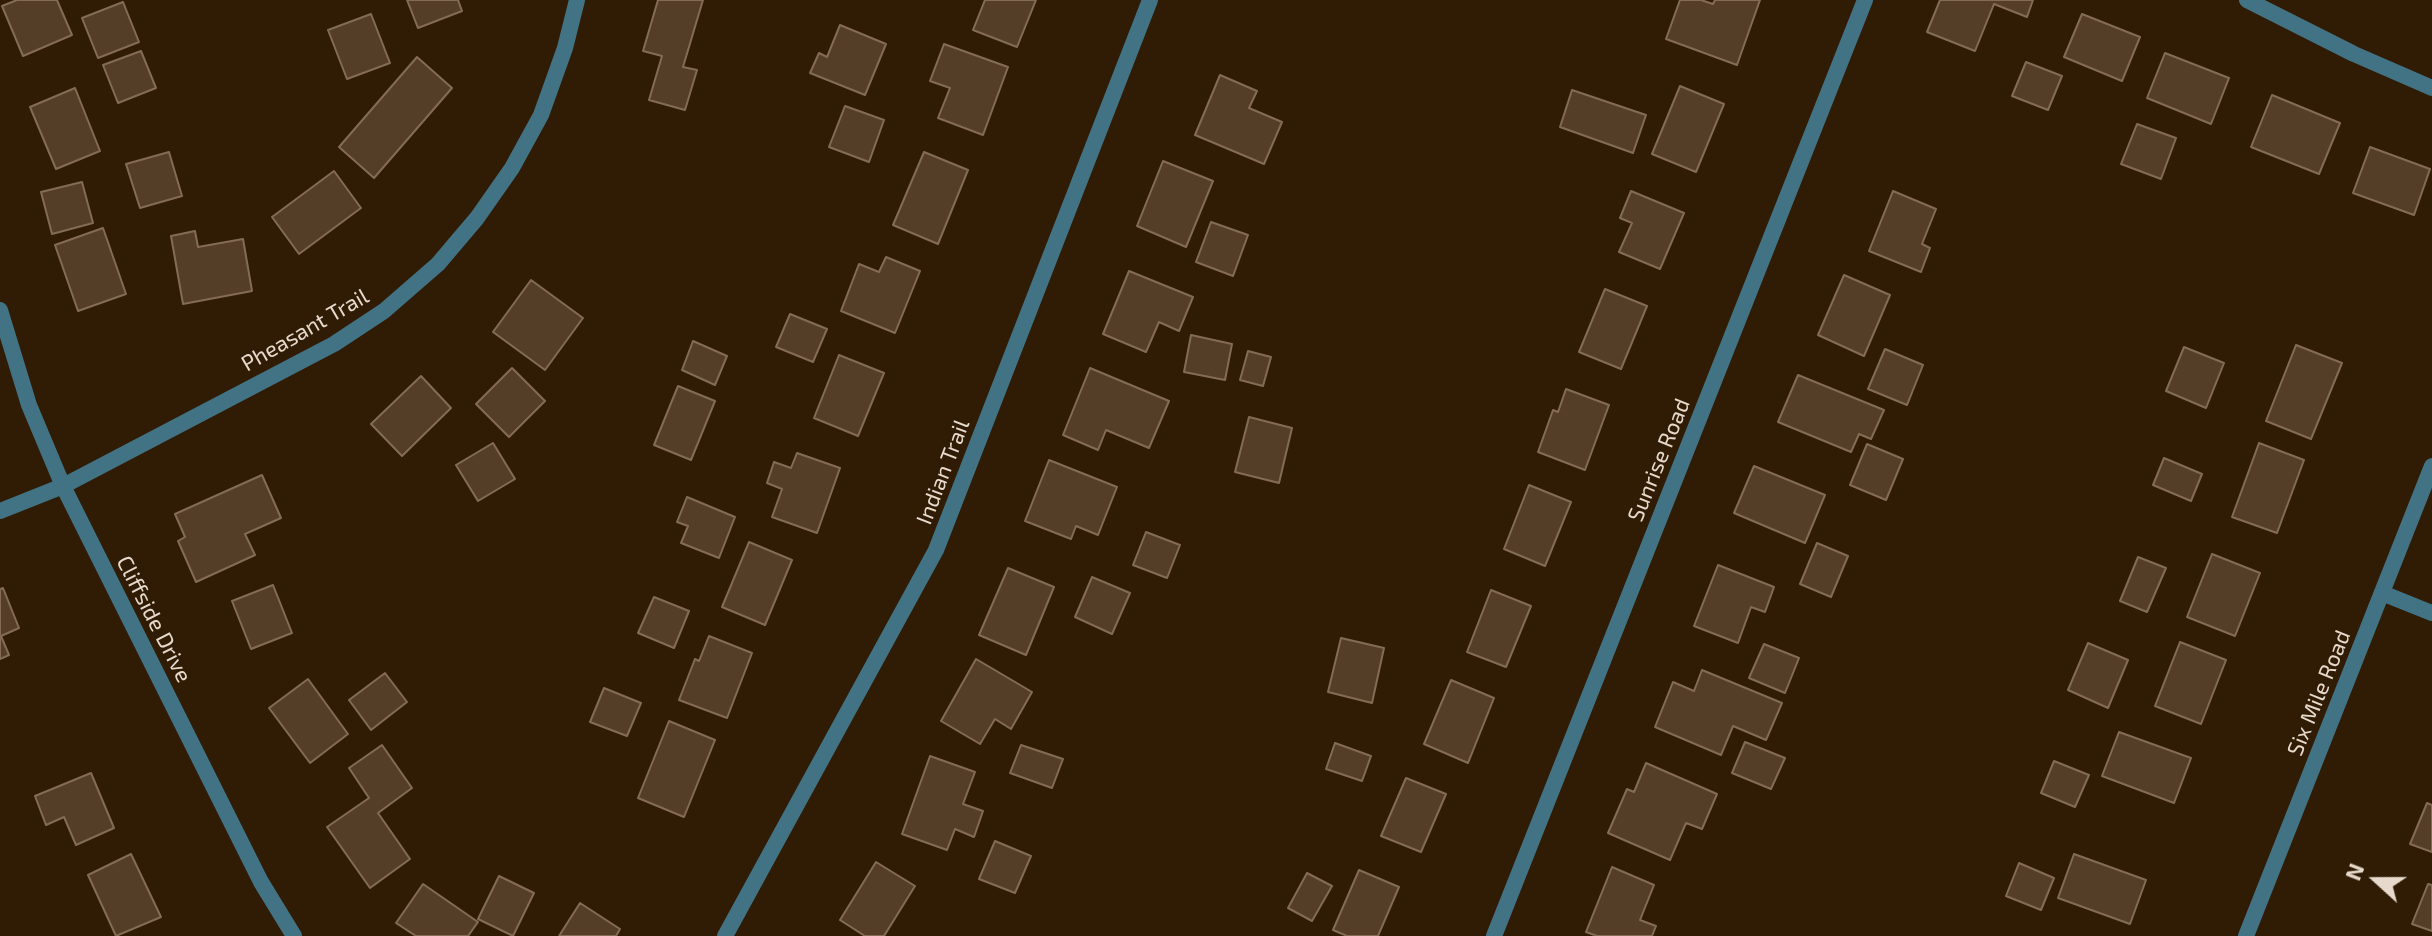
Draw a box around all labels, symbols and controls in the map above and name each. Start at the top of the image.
street label: Pheasant Trail [237,283,373,377]
street label: Sunrise Road [1622,395,1696,525]
street label: Indian Trail [911,416,975,528]
street label: Cliffside Drive [111,551,197,687]
street label: Six Mile Road [2282,626,2356,760]
north arrow [2336,840,2416,920]
text: N [2339,859,2369,883]

